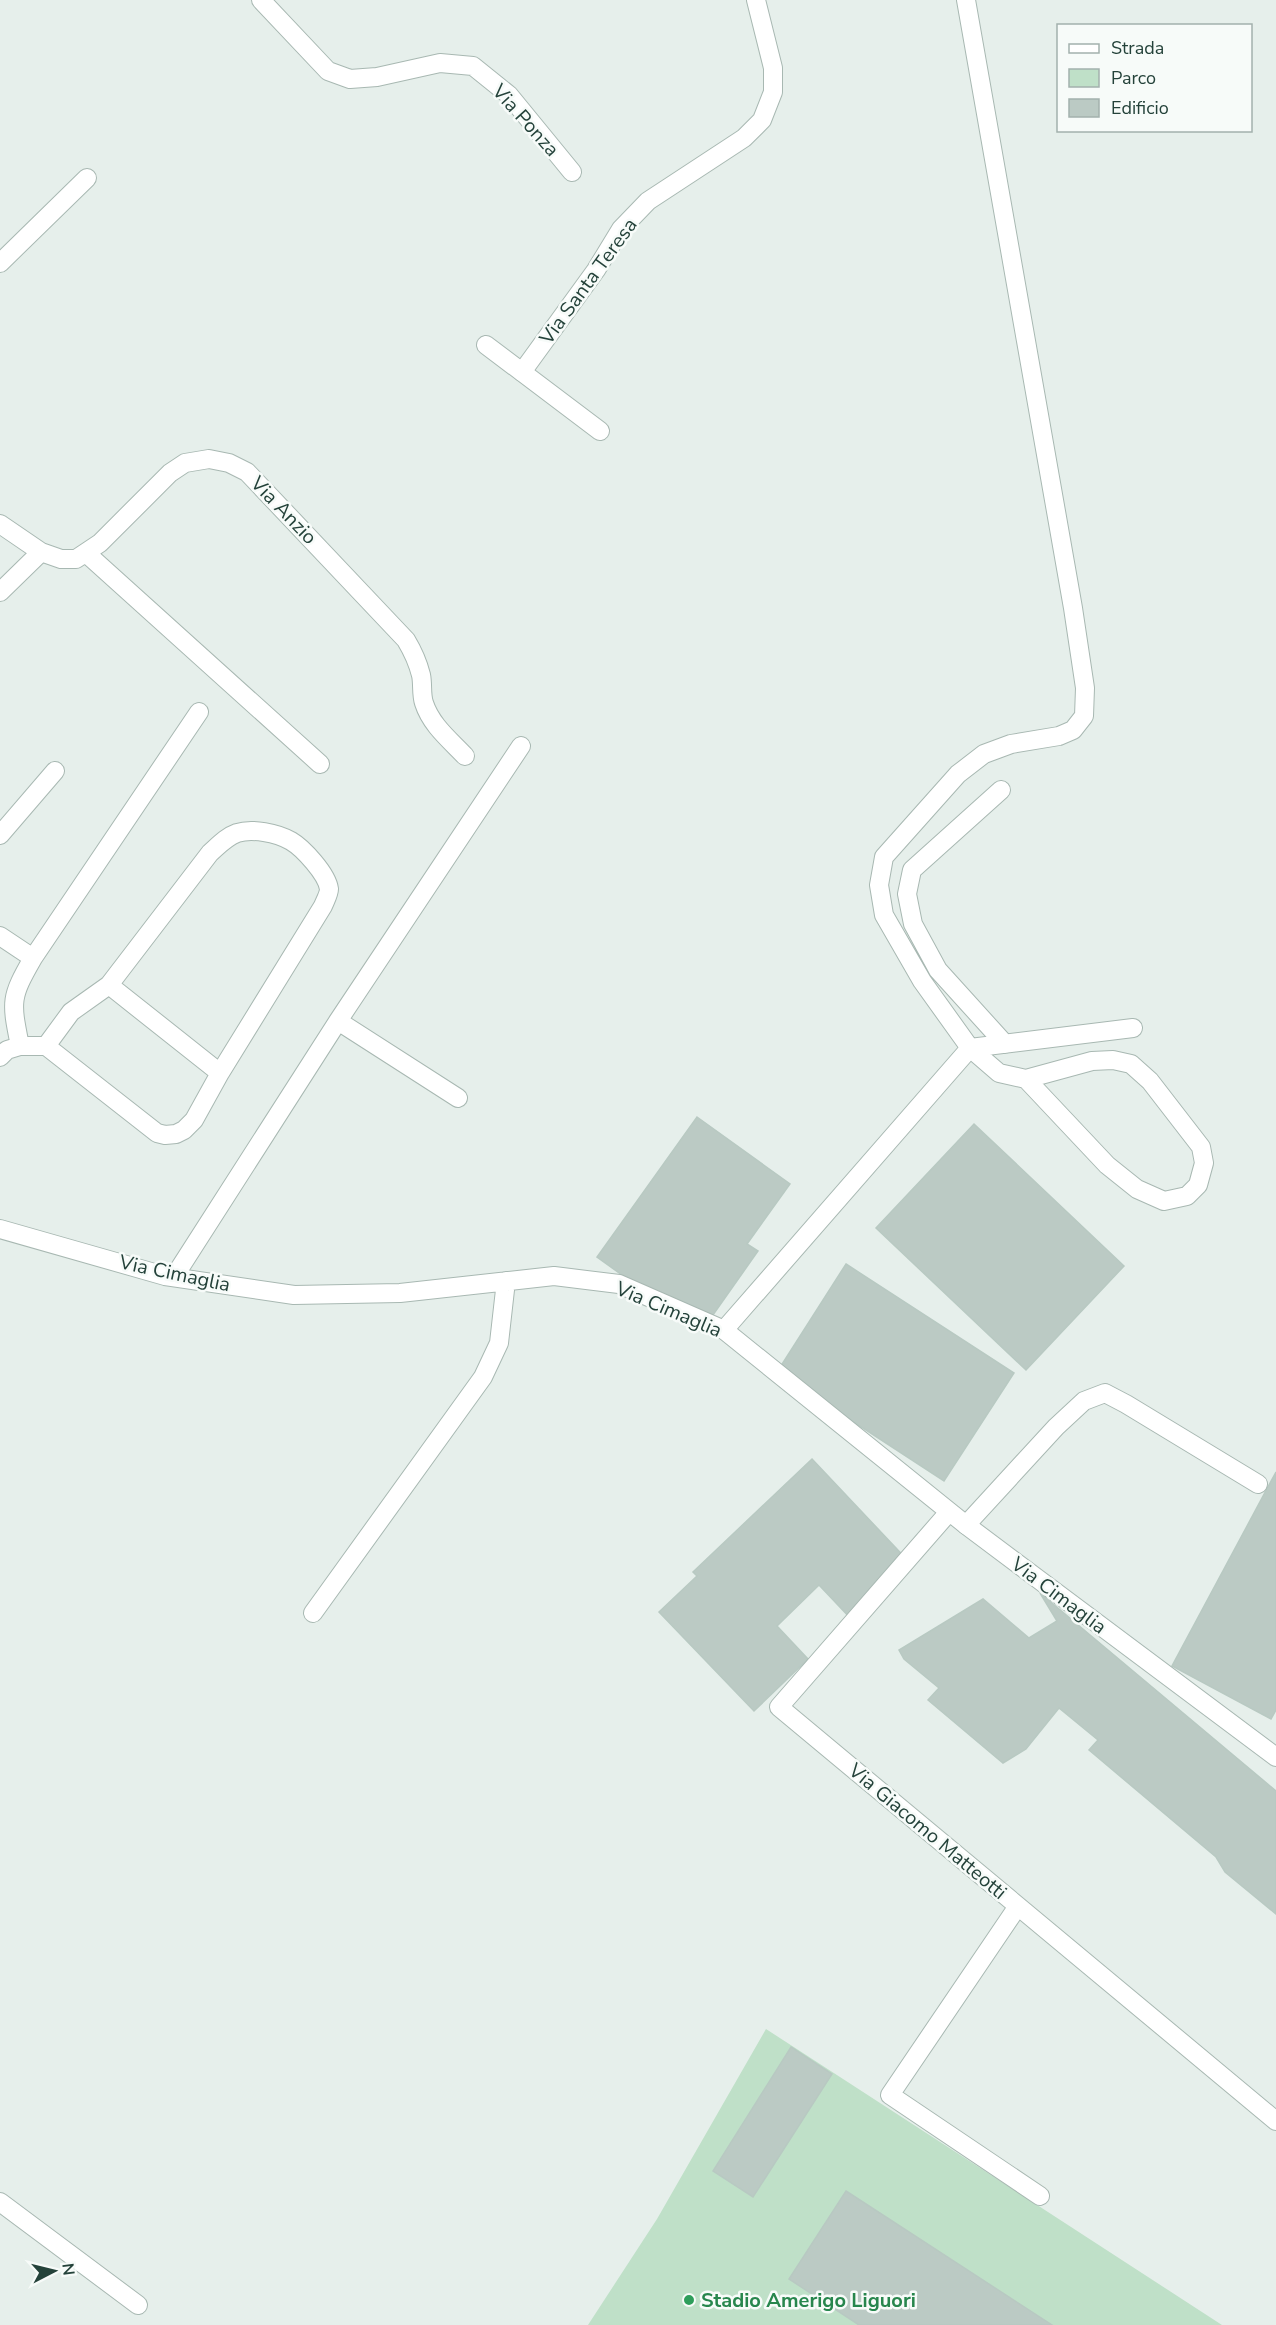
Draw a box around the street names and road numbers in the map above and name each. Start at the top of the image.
street label: Via Ponza [485,78,565,162]
street label: Via Santa Teresa [533,213,643,351]
street label: Via Anzio [244,470,323,550]
street label: Via Cimaglia [116,1248,233,1298]
street label: Via Cimaglia [611,1275,726,1344]
street label: Via Cimaglia [1005,1550,1112,1640]
street label: Via Giacomo Matteotti [842,1756,1013,1906]

